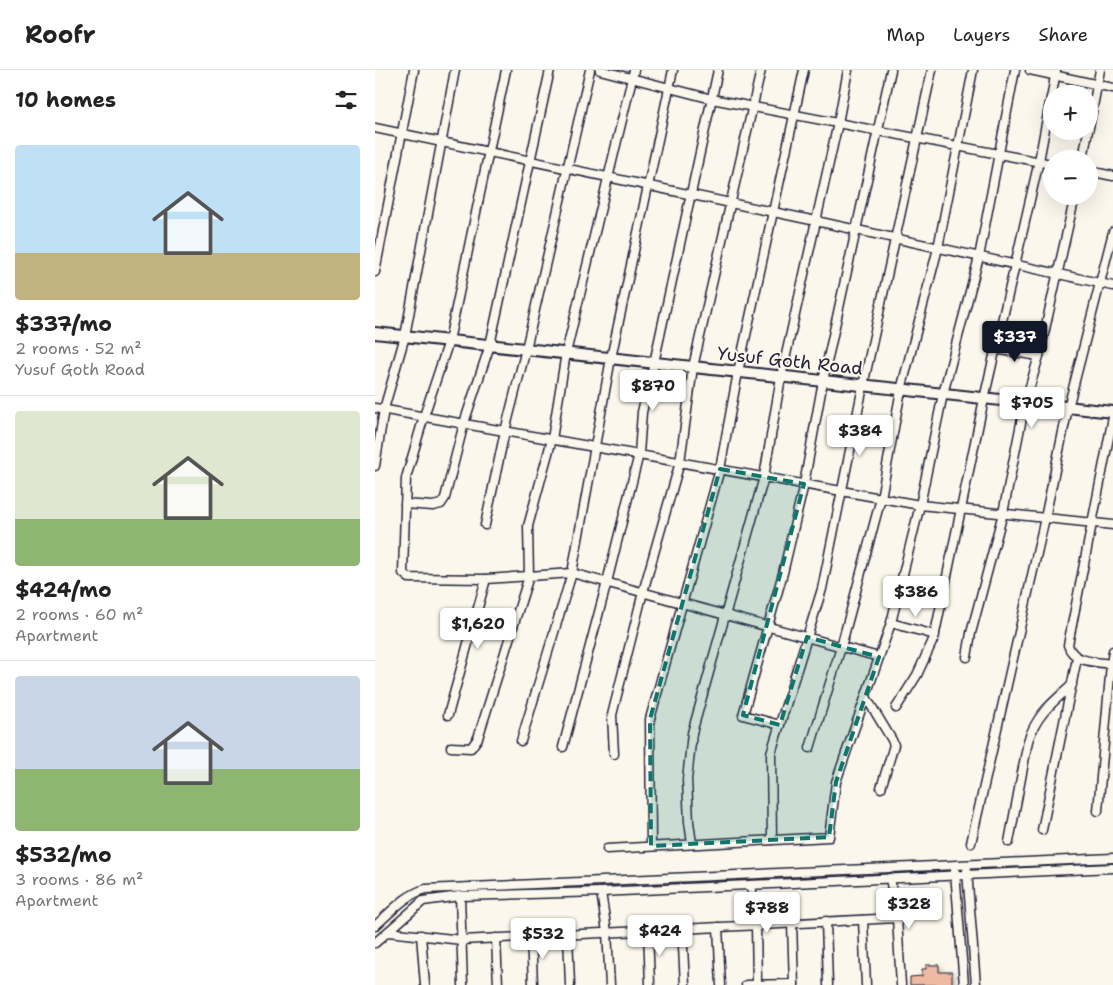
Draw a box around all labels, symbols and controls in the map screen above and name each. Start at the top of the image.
text: Roofr [25,19,96,51]
text: Map [887,23,925,47]
text: Layers [953,23,1010,47]
text: Share [1038,23,1088,47]
map controls [1043,85,1098,205]
button: + [1043,85,1098,140]
text: 10 homes [15,86,116,114]
icon: filters [332,86,360,114]
button: − [1043,150,1098,205]
icon: home [143,178,233,268]
text: $337/mo [15,310,112,338]
pin: $337 [985,320,1045,363]
text: $337 [993,326,1037,347]
text: 2 rooms · 52 m² [15,338,142,359]
street label: Yusuf Goth Road [716,341,864,381]
text: Yusuf Goth Road [15,359,145,380]
pin: $870 [623,370,683,412]
text: $870 [631,375,675,396]
pin: $705 [1002,386,1062,429]
text: $705 [1011,392,1053,413]
pin: $384 [830,414,890,457]
text: $384 [838,420,882,441]
icon: home [143,443,233,533]
text: $424/mo [15,576,112,604]
pin: $386 [886,576,946,618]
text: $386 [894,581,938,602]
text: 2 rooms · 60 m² [15,604,143,625]
pin: $1,620 [437,608,519,650]
text: $1,620 [451,613,505,634]
text: Apartment [15,625,98,646]
icon: home [143,708,233,798]
text: $532/mo [15,841,112,869]
text: 3 rooms · 86 m² [15,869,143,890]
pin: $328 [879,888,939,930]
text: Apartment [15,890,98,911]
pin: $788 [737,892,797,934]
text: $328 [887,893,931,914]
text: $788 [745,897,789,918]
pin: $424 [630,914,690,957]
pin: $532 [513,918,573,960]
text: $424 [639,920,681,941]
text: $532 [522,923,564,944]

